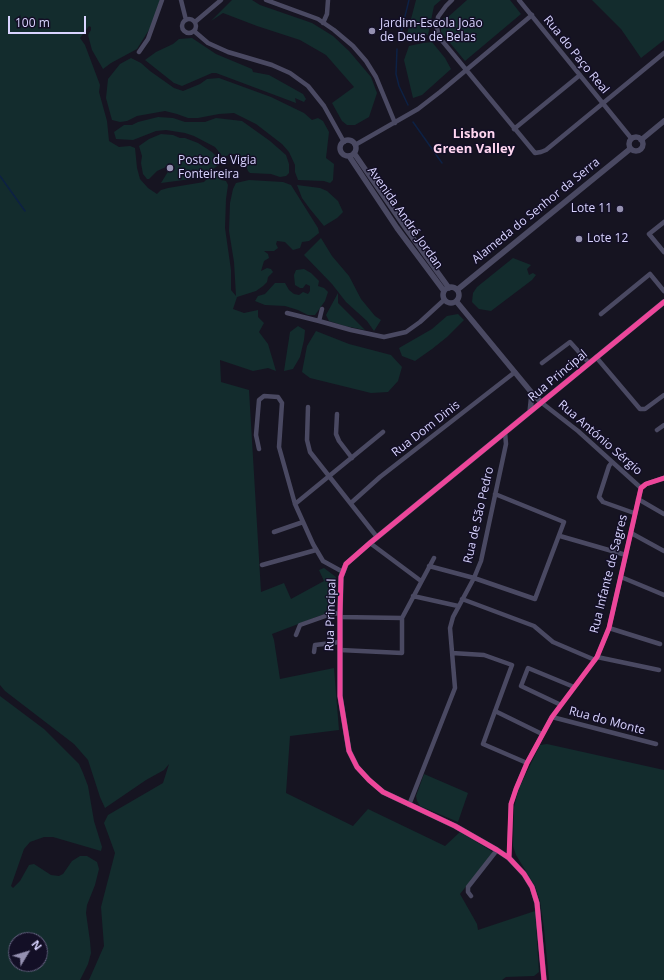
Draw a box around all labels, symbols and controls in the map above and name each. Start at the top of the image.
scale bar [10,8,88,34]
street label: Rua do Paço Real [540,13,612,97]
text: 100 m [15,14,50,31]
place label: Jardim-Escola João de Deus de Belas [380,17,483,45]
marker: Jardim-Escola João de Deus de Belas [367,26,377,36]
district label: Lisbon Green Valley [433,126,515,157]
place label: Posto de Vigia Fonteireira [178,154,256,182]
street label: Alameda do Senhor da Serra [469,155,603,267]
marker: Posto de Vigia Fonteireira [165,163,175,173]
street label: Avenida André Jordan [364,164,446,272]
place label: Lote 11 [571,202,612,216]
marker: Lote 11 [615,204,625,214]
place label: Lote 12 [587,232,628,246]
marker: Lote 12 [574,234,584,244]
street label: Rua Principal [525,347,591,405]
street label: Rua Dom Dinis [389,398,463,460]
street label: Rua António Sérgio [555,398,645,478]
street label: Rua de São Pedro [461,465,497,565]
street label: Rua Infante de Sagres [587,513,631,635]
street label: Rua Principal [323,578,339,652]
street label: Rua do Monte [567,704,647,738]
north arrow [8,932,48,972]
text: N [28,937,46,953]

